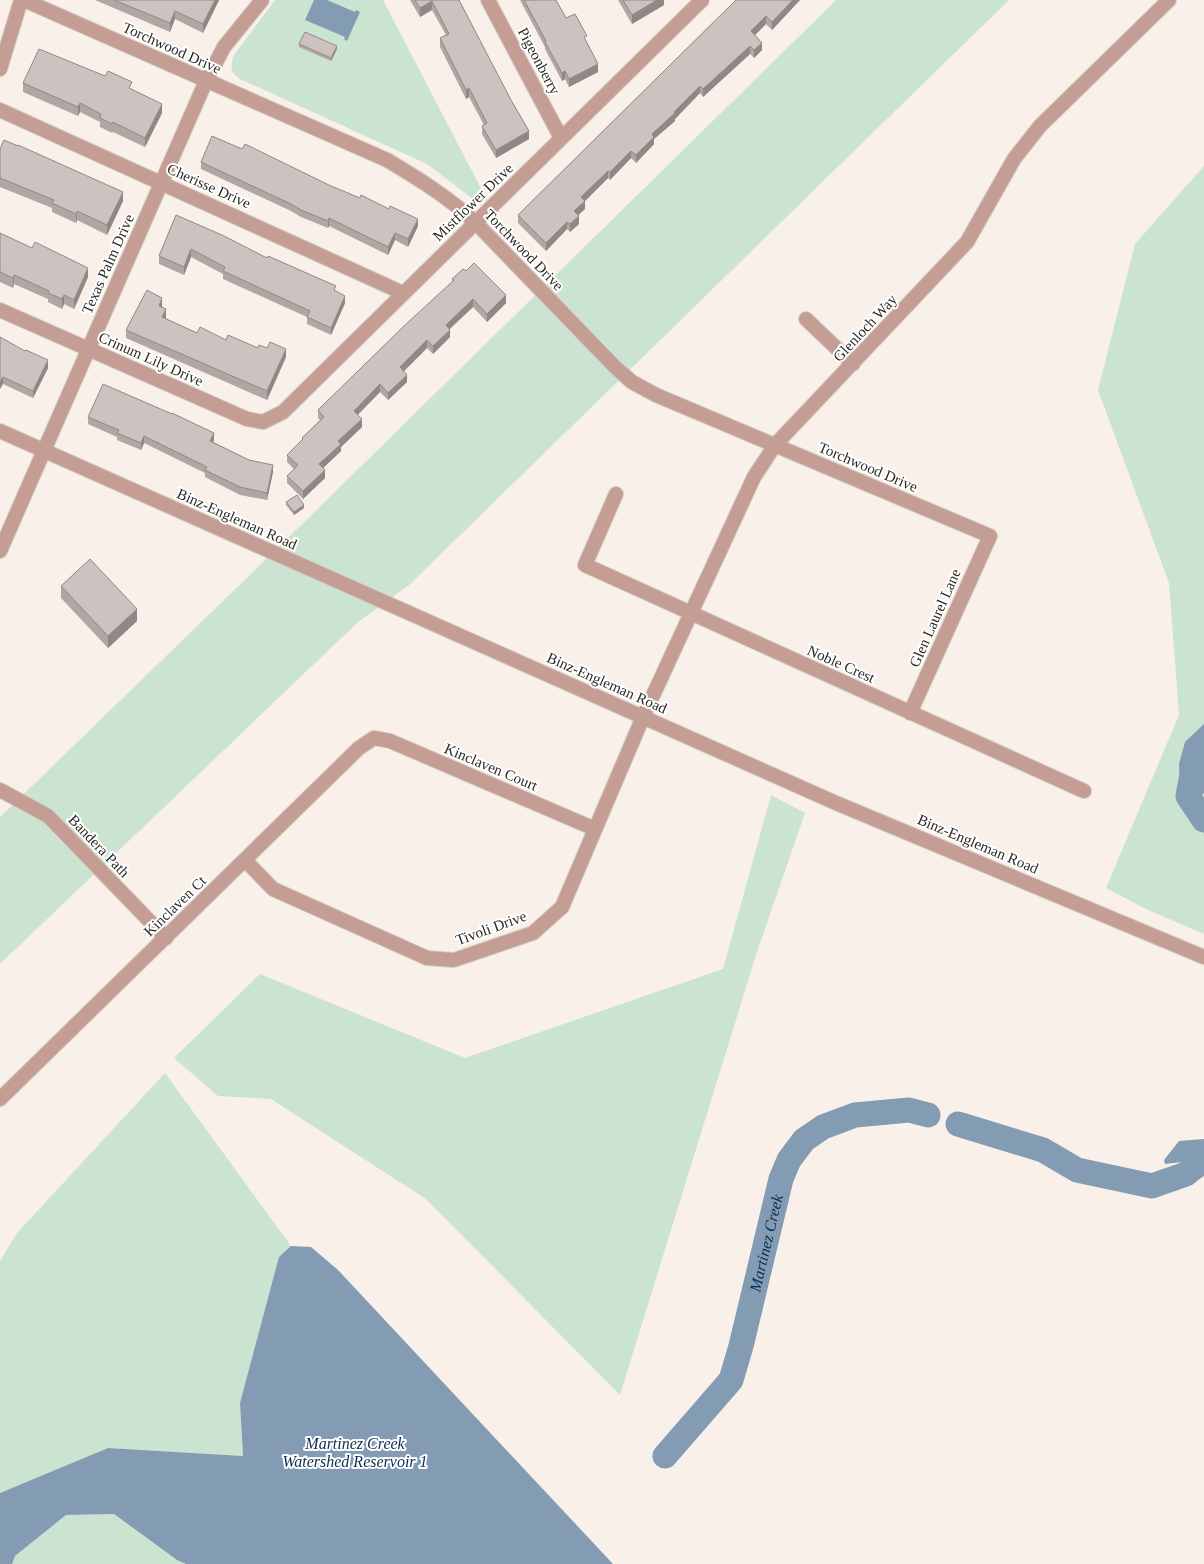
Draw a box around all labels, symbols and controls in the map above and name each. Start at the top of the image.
street label: Torchwood Drive [120,19,224,77]
street label: Pigeonberry [515,25,564,98]
street label: Cherisse Drive [165,160,253,212]
street label: Mistflower Drive [430,160,516,244]
street label: Torchwood Drive [481,206,567,294]
street label: Texas Palm Drive [79,211,137,316]
street label: Glenloch Way [830,291,900,365]
street label: Crinum Lily Drive [96,329,206,389]
street label: Torchwood Drive [816,439,920,495]
street label: Binz-Engleman Road [175,485,300,553]
street label: Glen Laurel Lane [906,566,964,670]
street label: Noble Crest [805,642,878,686]
street label: Binz-Engleman Road [545,649,670,717]
street label: Kinclaven Court [442,740,541,794]
street label: Binz-Engleman Road [915,811,1041,877]
street label: Bandera Path [65,812,133,881]
street label: Kinclaven Ct [141,872,210,939]
street label: Tivoli Drive [453,908,529,948]
water label: Martinez Creek [746,1192,786,1294]
water label: Martinez Creek Watershed Reservoir 1 [282,1435,428,1470]

